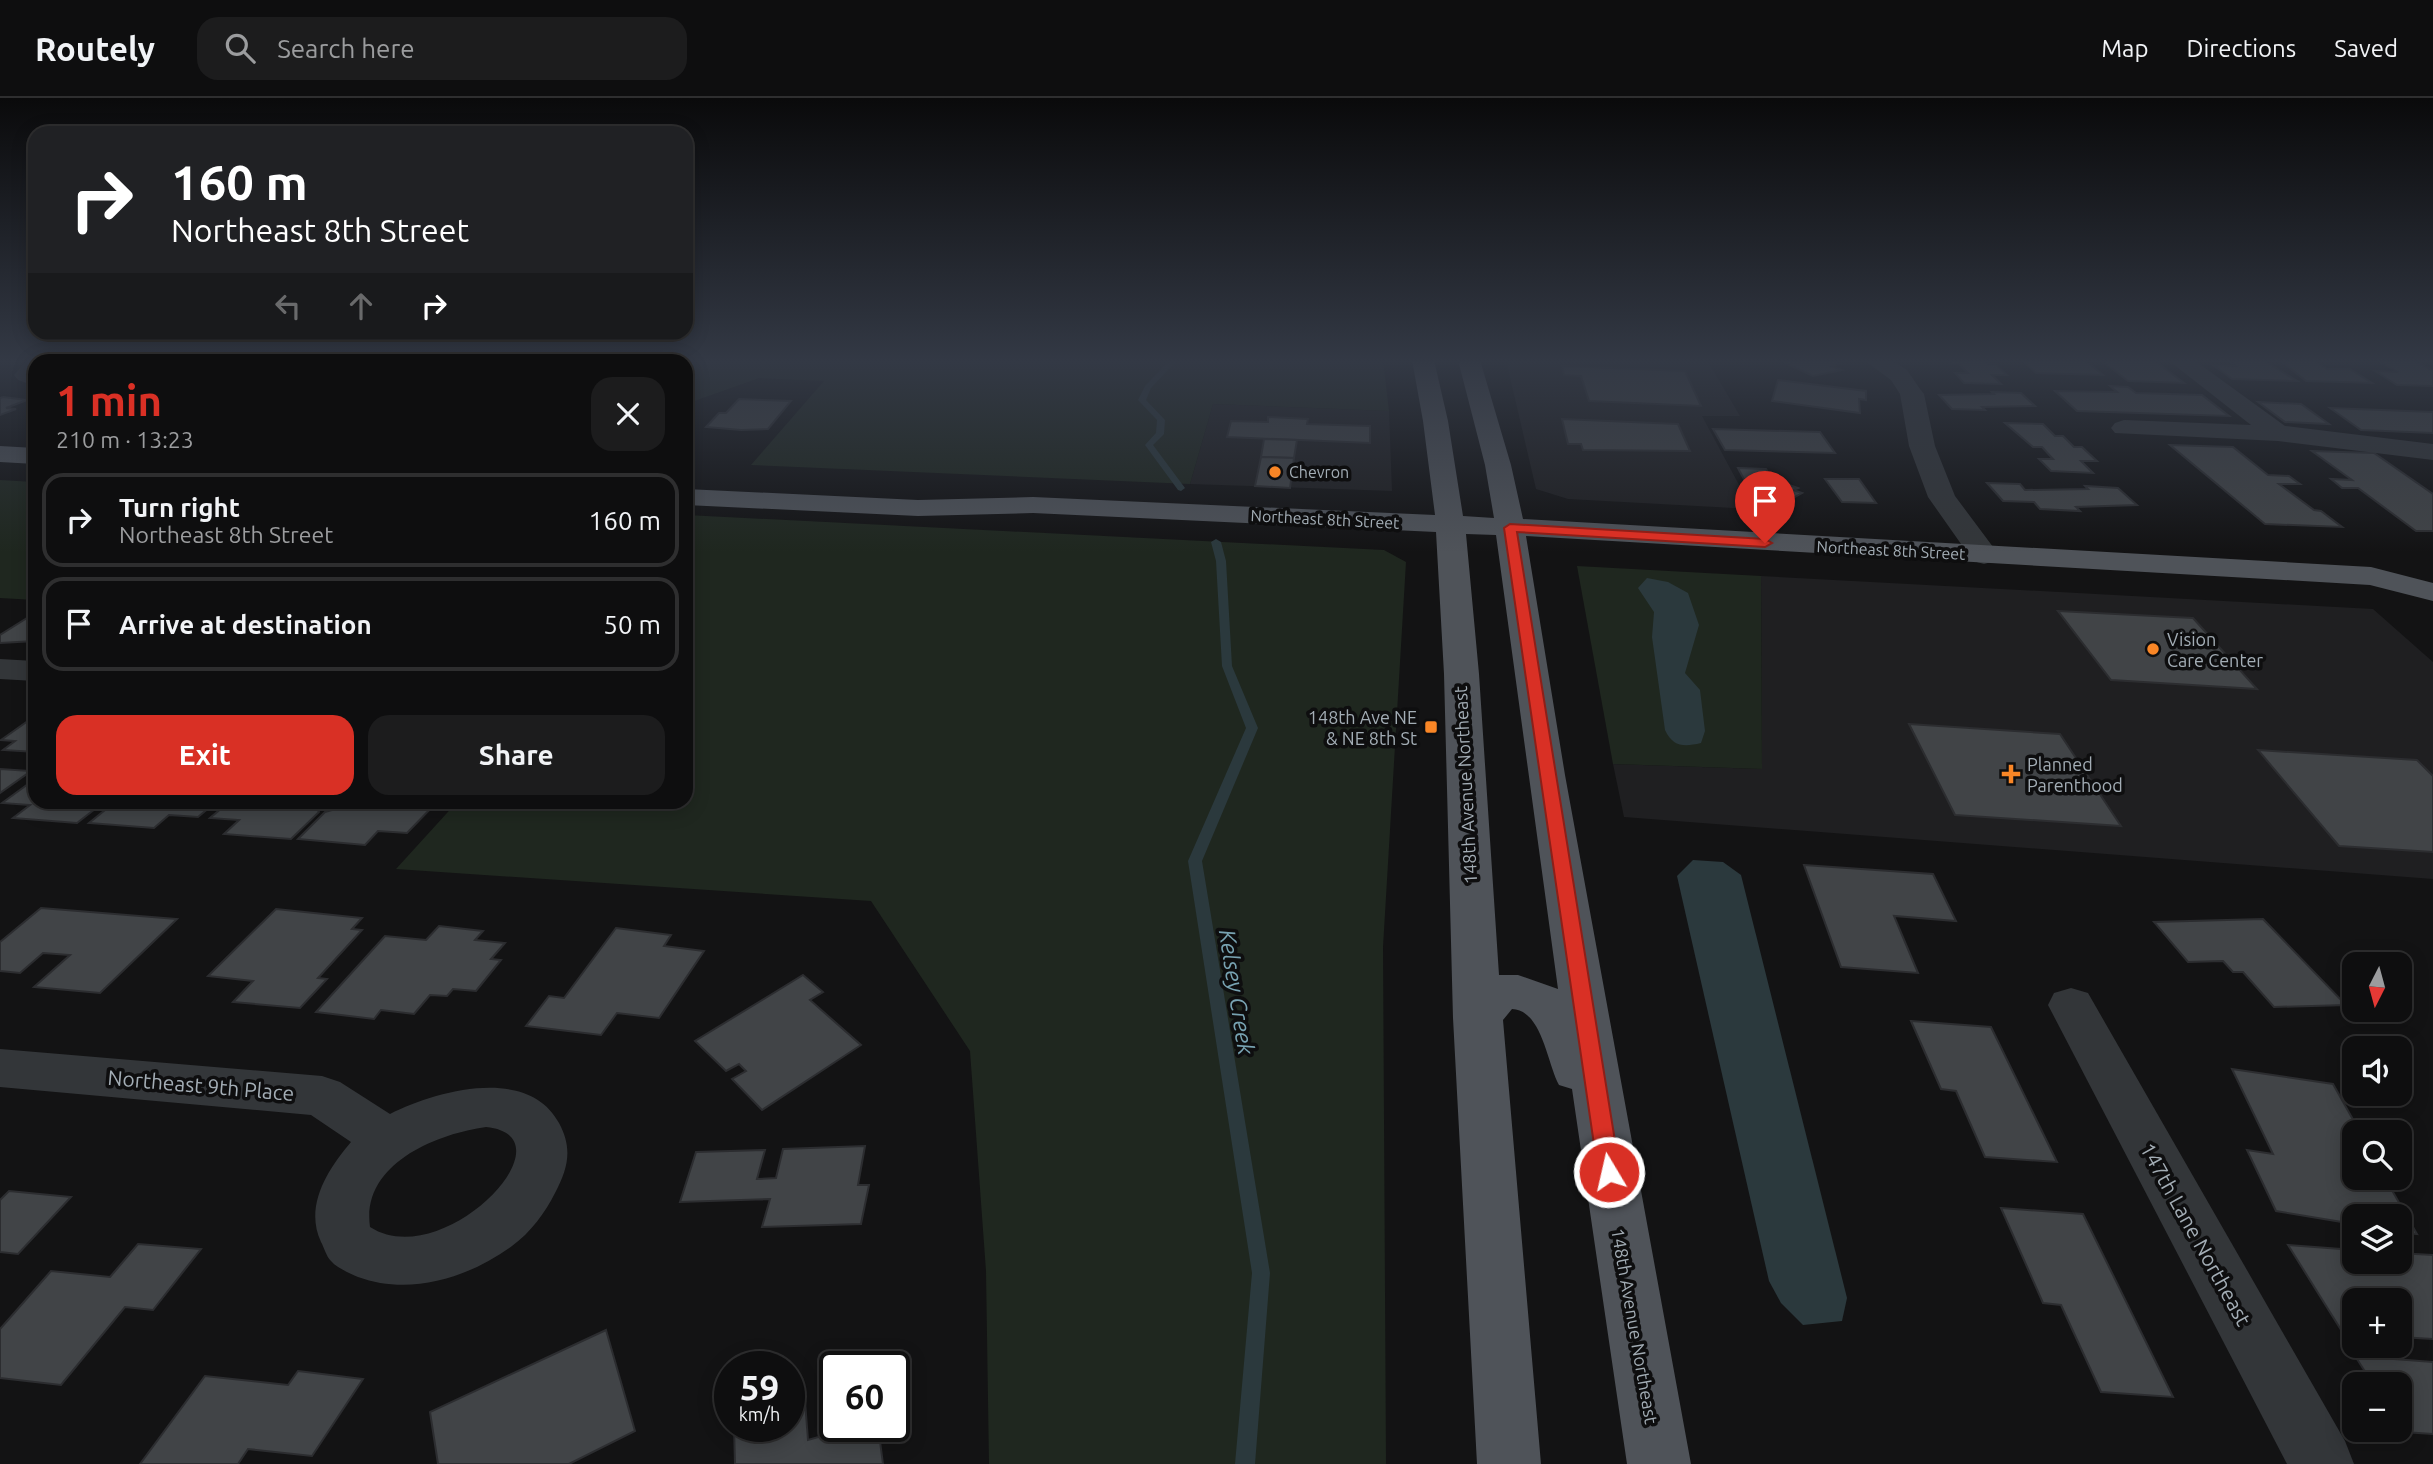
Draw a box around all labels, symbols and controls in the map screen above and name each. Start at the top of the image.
search box [197,17,687,80]
icon: search [221,29,259,67]
text: Routely [35,30,155,67]
text: Search here [277,34,415,63]
text: Map [2101,35,2148,62]
text: Directions [2186,35,2296,62]
text: Saved [2334,35,2398,62]
icon: right [56,154,147,245]
text: 160 m [171,154,308,209]
text: Northeast 8th Street [171,212,469,248]
icon: left [269,287,307,325]
icon: ahead [342,287,380,325]
icon: right [415,287,453,325]
text: 1 min [56,377,162,424]
button: close [591,377,665,451]
text: 210 m · 13:23 [56,427,194,452]
place label: Chevron [1289,463,1349,481]
marker: Chevron [1267,464,1283,480]
pin [1735,471,1795,543]
icon: arrive [1746,482,1784,520]
text: Turn right [119,493,240,522]
icon: right [60,501,98,539]
text: 160 m [589,506,661,535]
street label: Northeast 8th Street [1250,506,1401,532]
text: Northeast 8th Street [119,522,333,547]
street label: Northeast 8th Street [1816,537,1967,563]
icon: arrive [60,605,98,643]
text: Arrive at destination [119,610,372,639]
text: 50 m [603,610,661,639]
place label: Vision Care Center [2167,629,2263,670]
marker: Vision Care Center [2145,641,2161,657]
street label: 148th Avenue Northeast [1450,685,1480,885]
place label: 148th Ave NE & NE 8th St [1308,707,1417,748]
button: Exit [56,715,354,795]
button: Share [368,715,665,795]
marker: 148th Ave NE & NE 8th St [1423,719,1439,735]
place label: Planned Parenthood [2027,754,2123,795]
marker: Planned Parenthood [2001,764,2021,784]
water label: Kelsey Creek [1215,927,1259,1057]
north arrow [2342,952,2412,1022]
map controls [2342,952,2412,1442]
button: sound [2342,1036,2412,1106]
street label: Northeast 9th Place [107,1065,295,1105]
button: search [2342,1120,2412,1190]
position arrow [1572,1135,1646,1209]
street label: 147th Lane Northeast [2136,1138,2256,1330]
button: layers [2342,1204,2412,1274]
street label: 148th Avenue Northeast [1608,1227,1662,1425]
button: + [2342,1288,2412,1358]
speed limit sign: 60 [819,1351,910,1442]
text: 59 [740,1367,779,1407]
button: − [2342,1372,2412,1442]
text: km/h [739,1404,780,1424]

